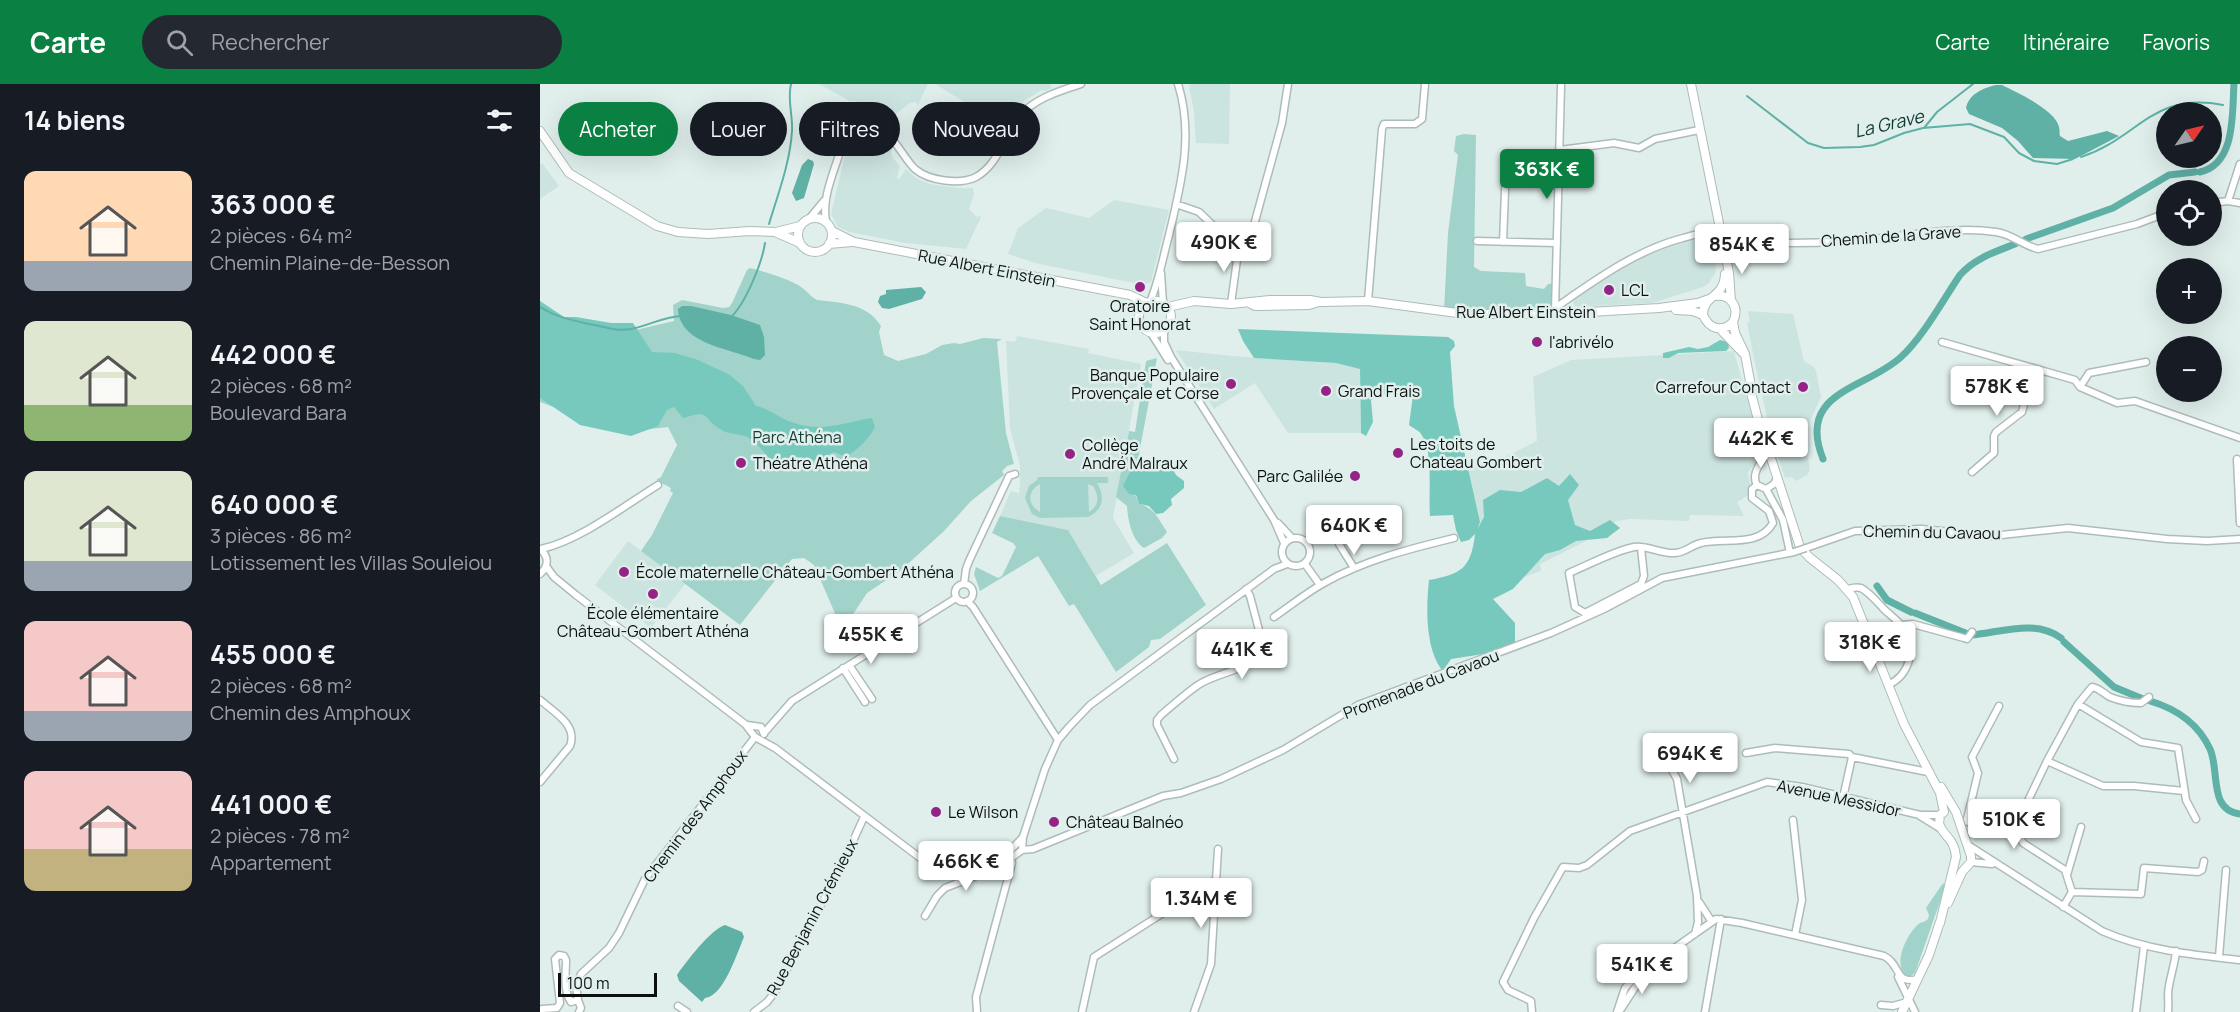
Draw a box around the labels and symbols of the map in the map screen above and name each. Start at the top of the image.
north arrow [2156,102,2222,168]
water label: La Grave [1852,103,1927,143]
pin: 363K € [1498,149,1596,200]
street label: Chemin de la Grave [1820,220,1962,252]
pin: 490K € [1175,222,1273,273]
pin: 854K € [1693,224,1791,275]
street label: Rue Albert Einstein [916,244,1058,292]
place label: LCL [1621,279,1649,301]
marker: Oratoire Saint Honorat [1133,280,1147,294]
marker: LCL [1602,283,1616,297]
place label: Oratoire Saint Honorat [1089,295,1191,335]
street label: Rue Albert Einstein [1456,301,1596,323]
place label: l'abrivélo [1549,331,1614,353]
marker: l'abrivélo [1530,335,1544,349]
place label: Banque Populaire Provençale et Corse [1071,364,1219,404]
pin: 578K € [1948,366,2046,417]
place label: Carrefour Contact [1656,376,1791,398]
marker: Banque Populaire Provençale et Corse [1224,377,1238,391]
place label: Grand Frais [1338,380,1420,402]
marker: Carrefour Contact [1796,380,1810,394]
marker: Grand Frais [1319,384,1333,398]
pin: 442K € [1712,418,1810,469]
park label: Parc Athéna [752,426,842,448]
place label: Les toits de Chateau Gombert [1410,433,1542,473]
place label: Collège André Malraux [1082,434,1188,474]
marker: Les toits de Chateau Gombert [1391,446,1405,460]
marker: Collège André Malraux [1063,447,1077,461]
place label: Théatre Athéna [753,452,868,474]
marker: Théatre Athéna [734,456,748,470]
place label: Parc Galilée [1257,465,1343,487]
marker: Parc Galilée [1348,469,1362,483]
pin: 640K € [1305,505,1403,556]
street label: Chemin du Cavaou [1863,520,2001,544]
place label: École maternelle Château-Gombert Athéna [636,561,954,583]
marker: École maternelle Château-Gombert Athéna [617,565,631,579]
marker: École élémentaire Château-Gombert Athéna [646,587,660,601]
place label: École élémentaire Château-Gombert Athéna [557,602,749,642]
pin: 455K € [822,614,920,665]
pin: 318K € [1821,622,1919,673]
pin: 441K € [1193,629,1291,680]
street label: Promenade du Cavaou [1340,644,1502,724]
pin: 694K € [1641,733,1739,784]
street label: Chemin des Amphoux [638,745,752,887]
street label: Avenue Messidor [1775,774,1903,822]
pin: 510K € [1965,799,2063,850]
place label: Le Wilson [948,801,1018,823]
marker: Le Wilson [929,805,943,819]
place label: Château Balnéo [1066,811,1183,833]
marker: Château Balnéo [1047,815,1061,829]
street label: Rue Benjamin Crémieux [761,834,863,999]
pin: 466K € [917,841,1015,892]
pin: 1.34M € [1146,878,1256,929]
pin: 541K € [1593,944,1691,995]
scale bar [558,970,657,998]

